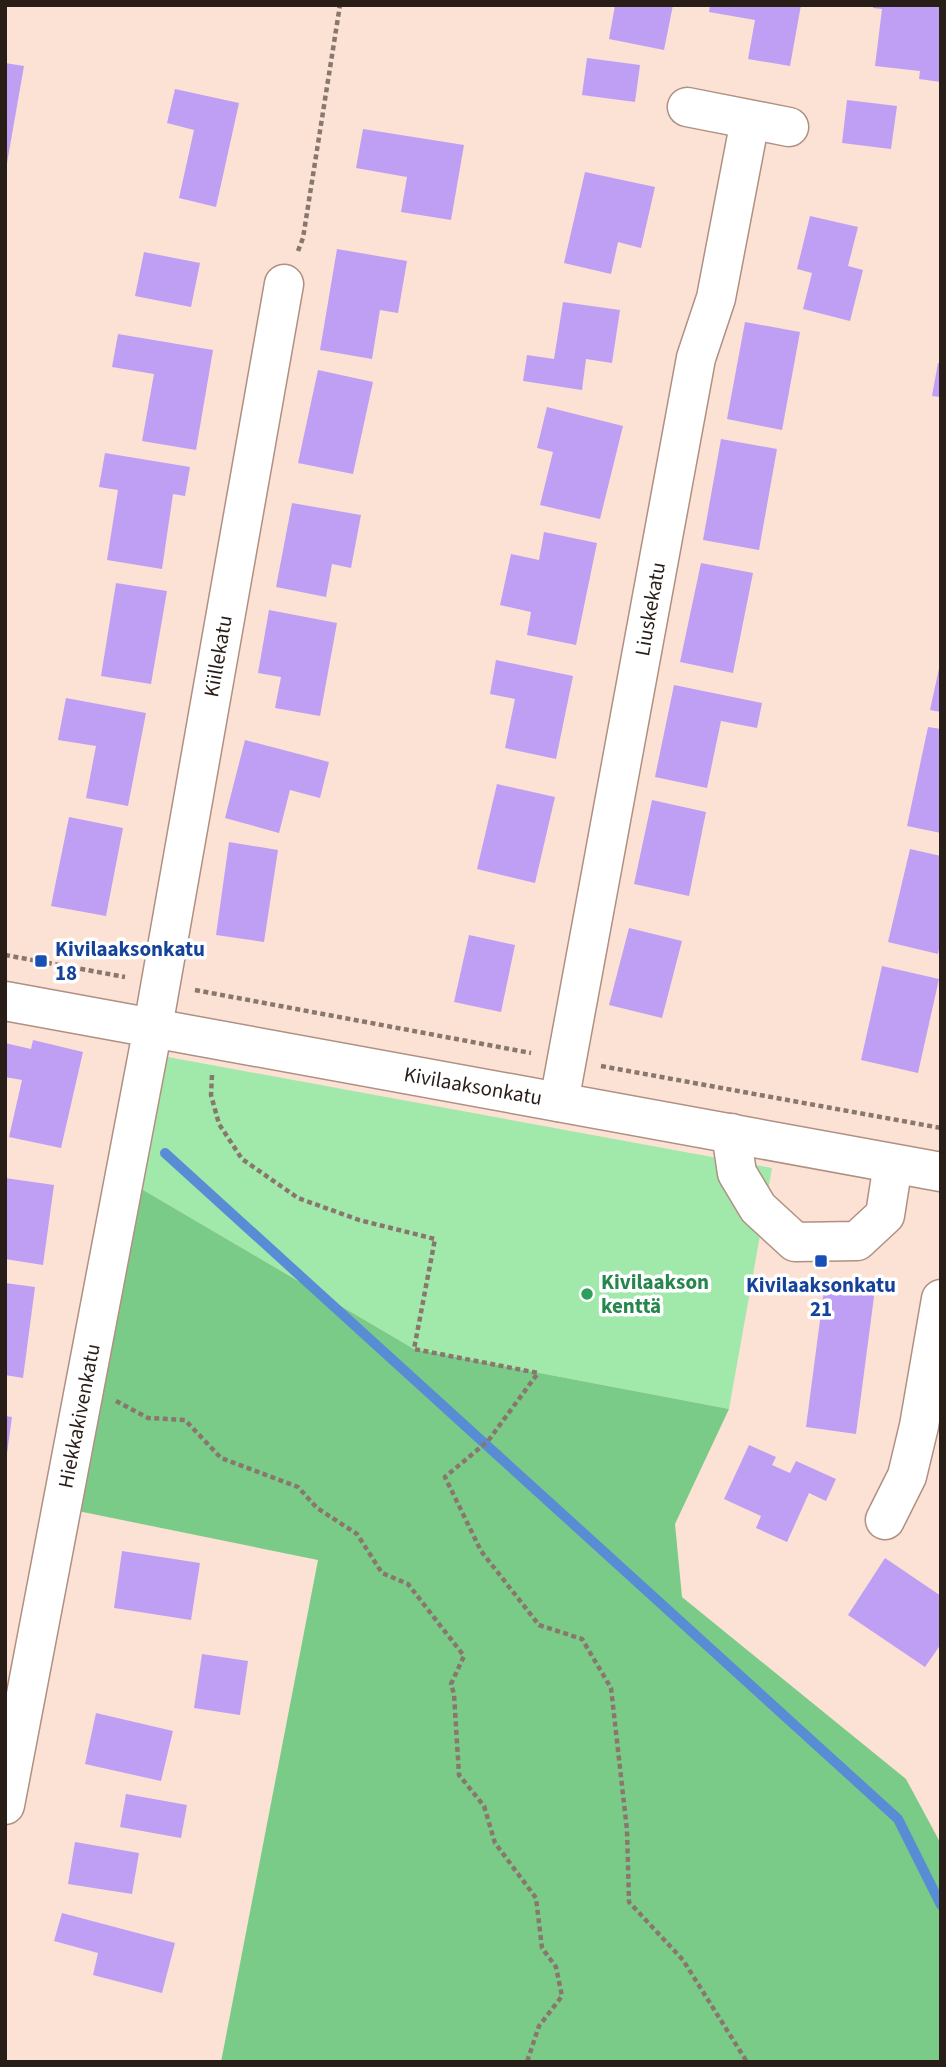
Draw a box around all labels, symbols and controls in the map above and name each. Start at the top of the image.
street label: Liuskekatu [627,560,673,658]
street label: Kiillekatu [196,613,240,699]
place label: Kivilaaksonkatu 18 [55,934,205,988]
marker: Kivilaaksonkatu 18 [33,953,49,969]
street label: Kivilaaksonkatu [402,1059,544,1113]
marker: Kivilaaksonkatu 21 [813,1253,829,1269]
place label: Kivilaakson kenttä [601,1267,709,1321]
place label: Kivilaaksonkatu 21 [746,1270,896,1324]
marker: Kivilaakson kenttä [579,1286,595,1302]
street label: Hiekkakivenkatu [50,1341,108,1491]

